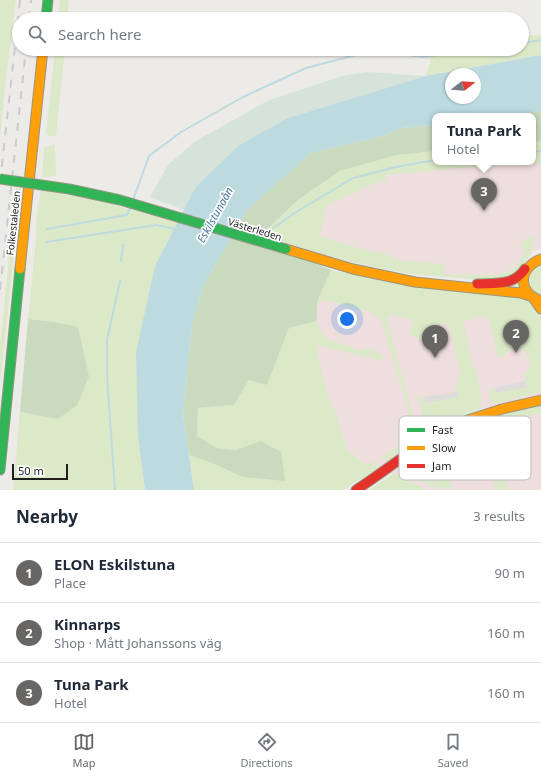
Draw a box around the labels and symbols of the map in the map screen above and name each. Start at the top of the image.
north arrow [445,68,481,104]
pin: 3 [471,178,497,211]
water label: Eskilstunaån [193,184,236,245]
street label: Folkestaleden [3,190,23,256]
street label: Västerleden [226,214,284,244]
your location [337,309,357,329]
pin: 2 [503,320,529,353]
pin: 1 [422,325,448,358]
legend [399,416,531,480]
text: Fast [432,422,453,437]
text: Slow [432,440,456,455]
text: Jam [431,458,451,473]
scale bar [12,462,68,481]

